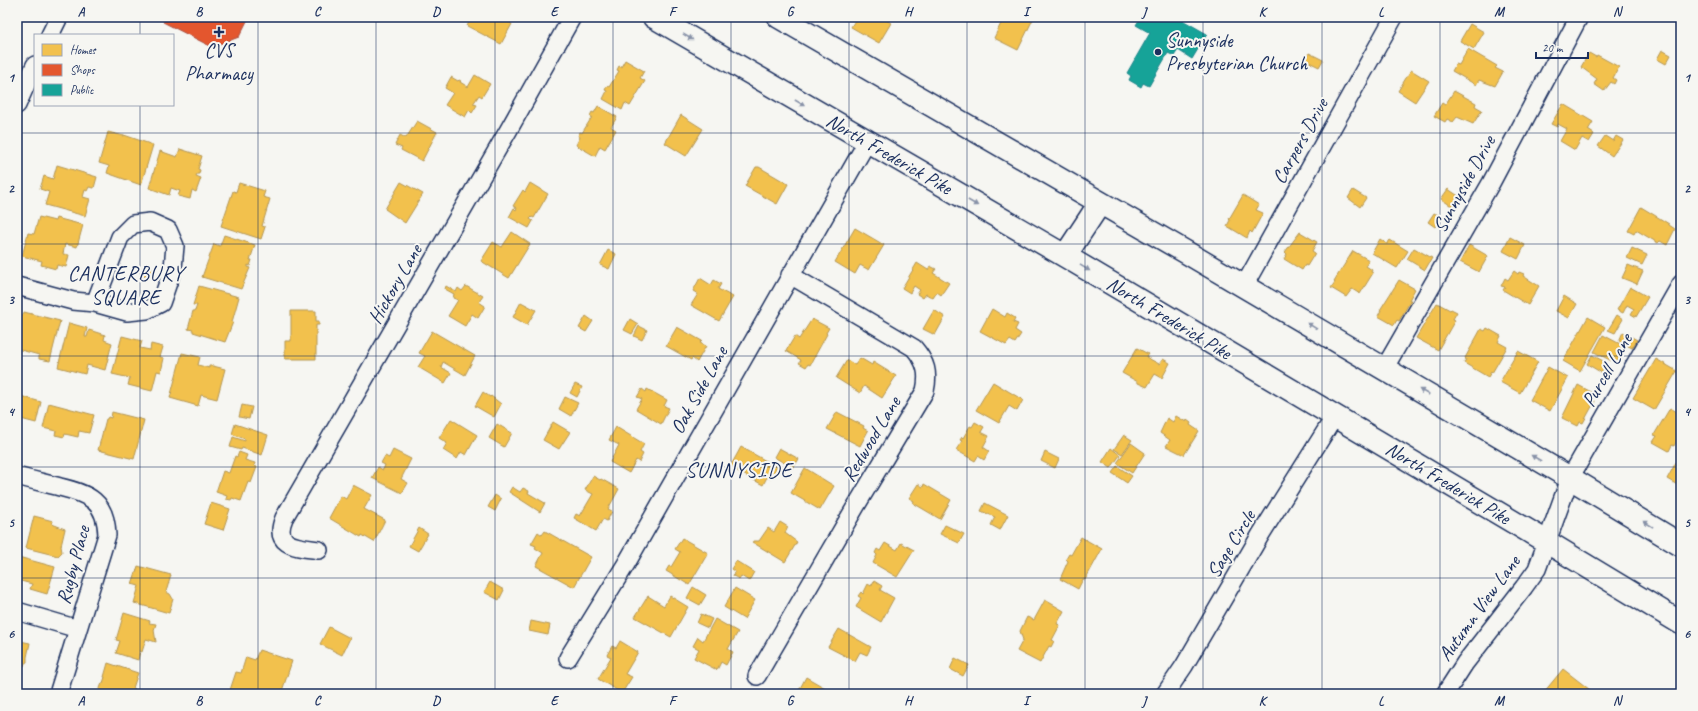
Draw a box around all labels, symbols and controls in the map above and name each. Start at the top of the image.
text: A [78,4,86,20]
text: B [196,4,204,20]
text: C [314,4,322,20]
text: D [432,4,441,20]
text: E [551,4,560,20]
text: F [669,4,678,20]
text: G [787,4,795,20]
text: H [904,4,914,20]
text: I [1023,4,1032,20]
text: J [1141,4,1148,20]
text: K [1259,4,1269,20]
text: L [1378,4,1385,20]
text: M [1494,4,1505,20]
text: N [1613,4,1624,20]
marker: CVS Pharmacy [214,27,224,37]
place label: Sunnyside Presbyterian Church [1166,28,1308,76]
one-way arrow [682,33,694,40]
legend [34,34,174,106]
scale bar [1536,34,1588,60]
place label: CVS Pharmacy [185,38,254,86]
text: 20 m [1542,40,1564,56]
text: Homes [70,42,97,58]
marker: Sunnyside Presbyterian Church [1153,47,1163,57]
text: Shops [70,62,95,78]
text: 1 [8,70,16,86]
text: 1 [1684,70,1692,86]
text: Public [70,82,94,98]
street label: Carpers Drive [1266,93,1334,188]
one-way arrow [794,99,806,106]
street label: North Frederick Pike [822,108,958,201]
street label: Sunnyside Drive [1427,130,1502,237]
text: 2 [8,181,15,197]
text: 2 [1684,181,1691,197]
one-way arrow [967,200,979,207]
street label: Hickory Lane [362,238,429,328]
district label: CANTERBURY SQUARE [68,260,188,310]
one-way arrow [1079,265,1091,272]
street label: North Frederick Pike [1102,271,1237,366]
text: 3 [8,292,15,308]
text: 3 [1684,292,1691,308]
one-way arrow [1306,323,1318,330]
street label: Purcell Lane [1576,328,1639,411]
street label: Oak Side Lane [665,341,734,438]
one-way arrow [1418,389,1430,396]
street label: Redwood Lane [836,391,907,486]
text: 4 [8,404,16,420]
text: 4 [1684,404,1692,420]
street label: North Frederick Pike [1381,436,1516,531]
one-way arrow [1530,454,1542,461]
district label: SUNNYSIDE [685,457,794,483]
street label: Sage Circle [1201,504,1262,582]
text: 5 [8,515,15,531]
text: 5 [1684,515,1691,531]
one-way arrow [1642,521,1654,528]
street label: Rugby Place [51,522,96,607]
street label: Autumn View Lane [1432,549,1527,666]
text: 6 [8,626,15,642]
text: 6 [1684,626,1691,642]
text: A [78,693,86,709]
text: B [196,693,204,709]
text: C [314,693,322,709]
text: D [432,693,441,709]
text: E [551,693,560,709]
text: F [669,693,678,709]
text: G [787,693,795,709]
text: H [904,693,914,709]
text: I [1023,693,1032,709]
text: J [1141,693,1148,709]
text: K [1259,693,1269,709]
text: L [1378,693,1385,709]
text: M [1494,693,1505,709]
text: N [1613,693,1624,709]

